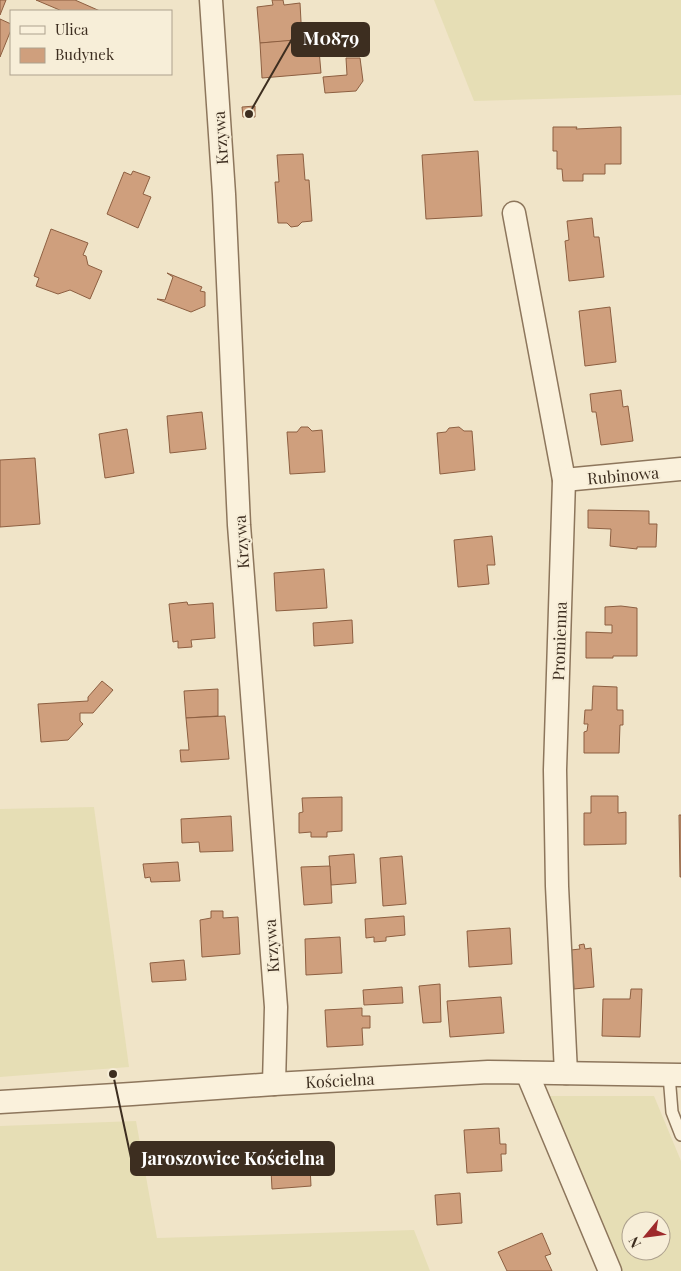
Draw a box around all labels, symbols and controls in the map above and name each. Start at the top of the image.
legend [10,10,172,75]
text: Ulica [55,19,89,39]
callout: M0879 [292,23,369,56]
text: M0879 [303,26,359,50]
text: Budynek [55,44,115,64]
street label: Krzywa [208,111,232,165]
street label: Rubinowa [586,461,660,489]
street label: Krzywa [229,515,253,569]
street label: Promienna [547,601,571,681]
street label: Krzywa [259,919,283,973]
street label: Kościelna [305,1068,375,1092]
callout: Jaroszowice Kościelna [131,1142,334,1175]
text: Jaroszowice Kościelna [140,1146,325,1170]
north arrow [621,1211,671,1261]
text: N [623,1234,645,1252]

